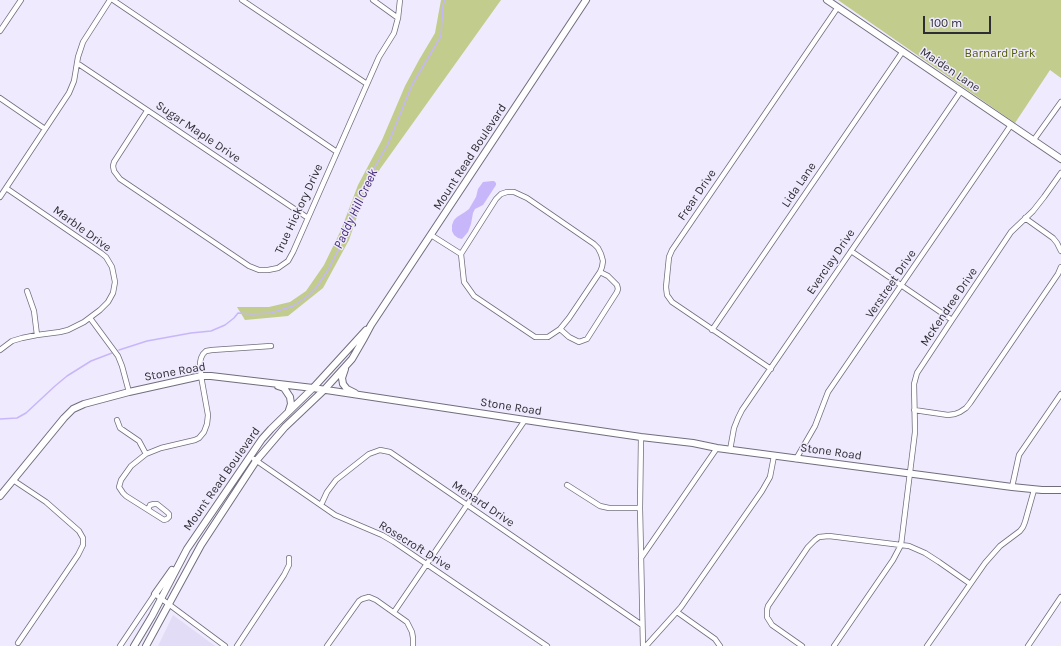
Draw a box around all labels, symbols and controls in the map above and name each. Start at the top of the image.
scale bar [925,8,993,34]
text: 100 m [930,16,962,30]
street label: Maiden Lane [917,45,983,95]
park label: Barnard Park [965,47,1035,61]
street label: Sugar Maple Drive [153,98,243,166]
street label: Mount Read Boulevard [430,101,510,213]
street label: Lida Lane [779,160,819,210]
street label: True Hickory Drive [272,162,326,256]
water label: Paddy Hill Creek [331,167,381,251]
street label: Frear Drive [675,167,719,223]
street label: Marble Drive [50,203,114,255]
street label: Everclay Drive [804,227,858,297]
street label: Verstreet Drive [863,247,919,321]
street label: McKendree Drive [917,265,981,349]
street label: Stone Road [143,360,207,384]
street label: Stone Road [479,395,543,419]
street label: Mount Read Boulevard [181,424,263,534]
street label: Stone Road [799,441,863,463]
street label: Menard Drive [449,478,517,530]
street label: Rosecroft Drive [376,518,454,574]

